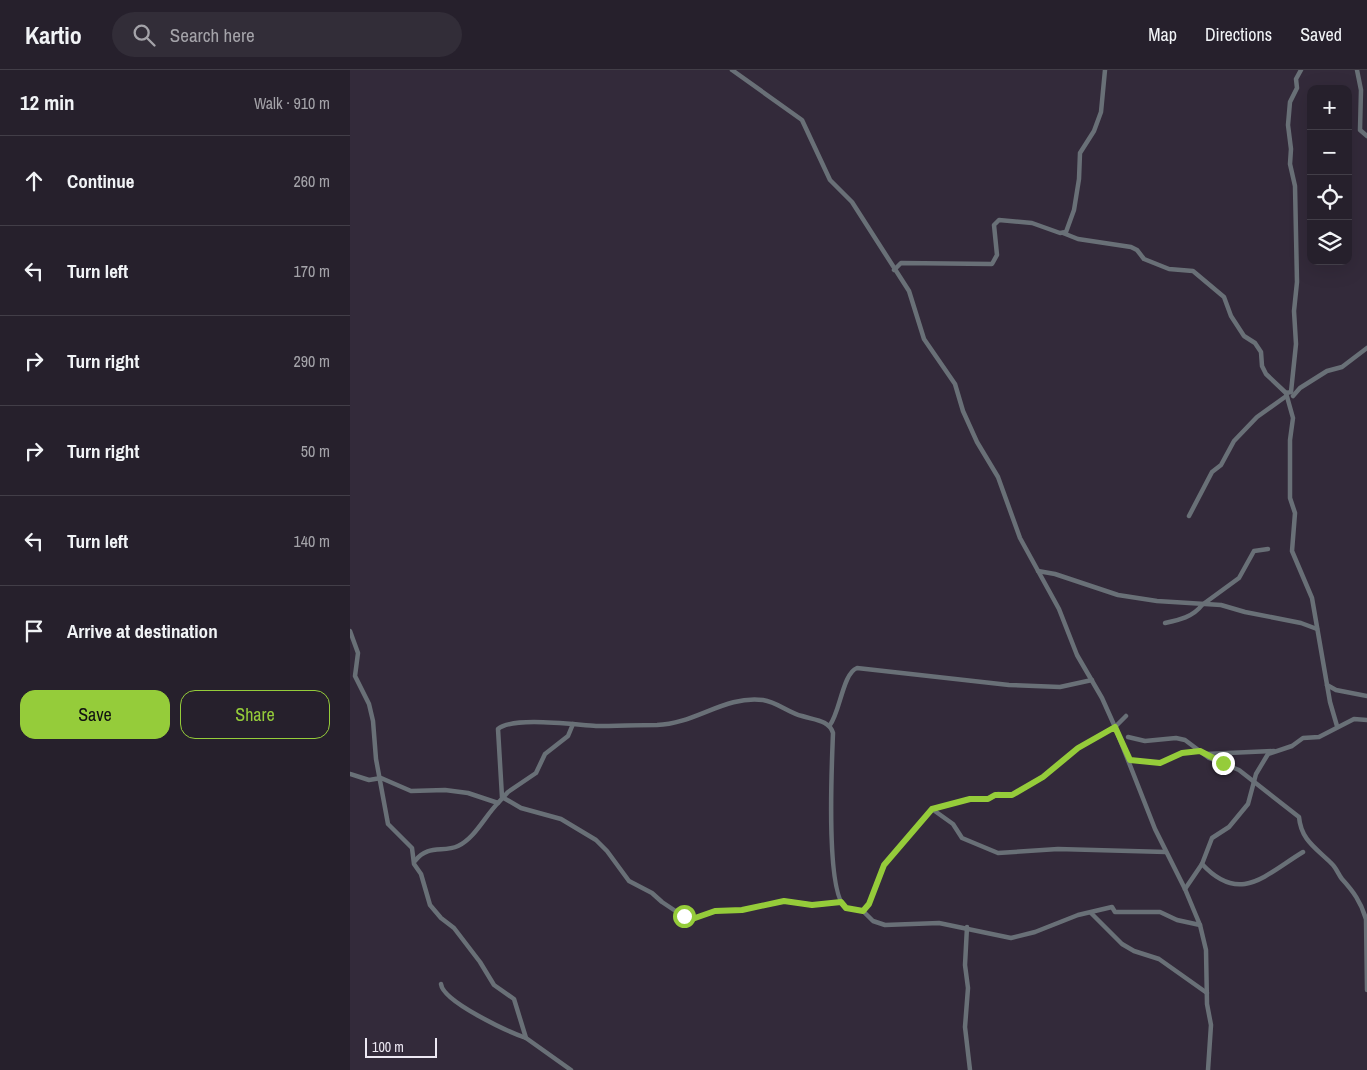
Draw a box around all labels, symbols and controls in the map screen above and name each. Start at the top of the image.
search box [112,12,462,57]
text: Kartio [25,19,82,51]
icon: search [130,21,158,49]
text: Search here [170,22,255,48]
text: Map [1148,22,1177,47]
text: Directions [1205,22,1272,47]
text: Saved [1300,22,1342,47]
map controls [1307,85,1352,265]
button: + [1307,85,1352,130]
text: 12 min [20,88,75,117]
text: Walk · 910 m [254,92,330,114]
button: − [1307,130,1352,175]
icon: ahead [20,167,48,195]
text: Continue [67,168,135,194]
text: 260 m [294,170,330,192]
button: locate [1307,175,1352,220]
button: layers [1307,220,1352,265]
icon: left [20,257,48,285]
text: Turn left [67,258,128,284]
text: 170 m [294,260,330,282]
icon: right [20,347,48,375]
text: Turn right [67,348,139,374]
text: 290 m [294,350,330,372]
icon: right [20,437,48,465]
text: Turn right [67,438,139,464]
text: 50 m [301,440,330,462]
icon: left [20,527,48,555]
text: Turn left [67,528,128,554]
text: 140 m [294,530,330,552]
icon: arrive [20,617,48,645]
text: Arrive at destination [67,618,218,644]
button: Save [20,690,170,739]
button: Share [180,690,330,739]
route end [1212,752,1235,775]
route start [673,905,696,928]
scale bar [365,1035,438,1058]
text: 100 m [372,1038,404,1056]

